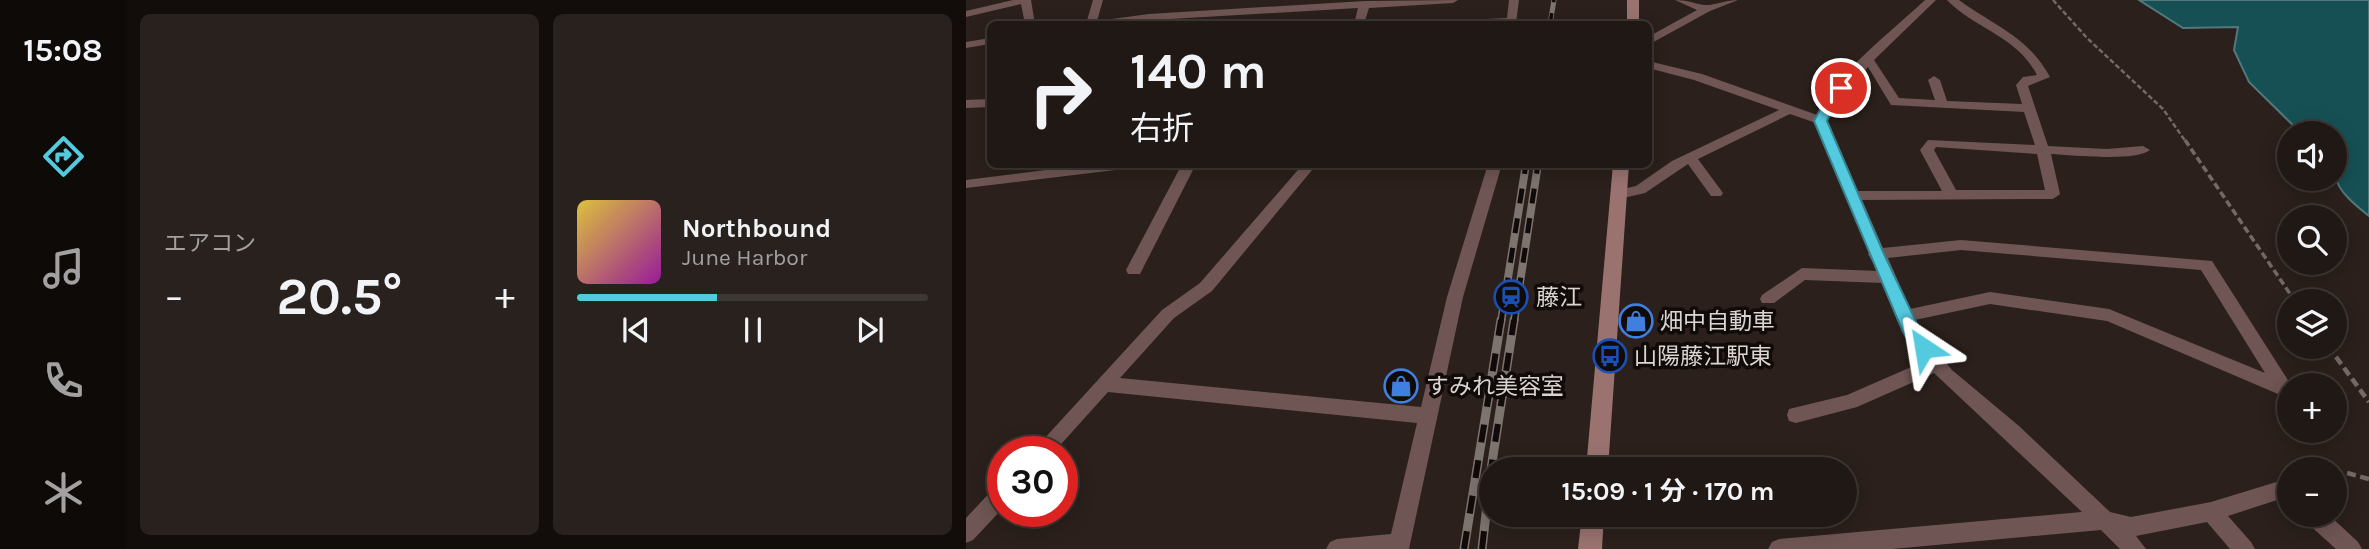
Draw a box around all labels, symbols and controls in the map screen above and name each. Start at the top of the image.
text: 15:08 [23,32,103,69]
text: 140 m [1130,43,1267,100]
icon: right [1015,49,1106,140]
pin [1811,58,1871,118]
icon: arrive [1822,69,1860,107]
text: 右折 [1130,110,1194,147]
map controls [2277,121,2347,527]
button: sound [2277,121,2347,191]
icon: directions [39,132,88,181]
button: search [2277,205,2347,275]
text: Northbound [682,213,831,244]
text: エアコン [164,230,256,257]
icon: music [39,244,88,293]
text: June Harbor [682,244,807,271]
text: 20.5° [277,266,403,327]
text: − [164,274,184,319]
text: + [495,274,515,319]
station icon: 藤江 [1492,278,1530,316]
place label: 藤江 [1536,284,1582,311]
button: layers [2277,289,2347,359]
shop icon: 畑中自動車 [1617,302,1655,340]
place label: 畑中自動車 [1660,308,1775,335]
icon: previous [617,311,655,349]
icon: pause [734,311,772,349]
icon: next [851,311,889,349]
position arrow [1887,311,1961,385]
bus stop icon: 山陽藤江駅東 [1591,337,1629,375]
place label: 山陽藤江駅東 [1634,343,1772,370]
icon: phone [39,356,88,405]
shop icon: すみれ美容室 [1382,367,1420,405]
place label: すみれ美容室 [1426,373,1564,400]
button: + [2277,373,2347,443]
speed limit sign: 30 [987,436,1078,527]
button: − [2277,457,2347,527]
icon: climate [39,468,88,517]
text: 15:09 · 1 分 · 170 m [1562,476,1774,507]

